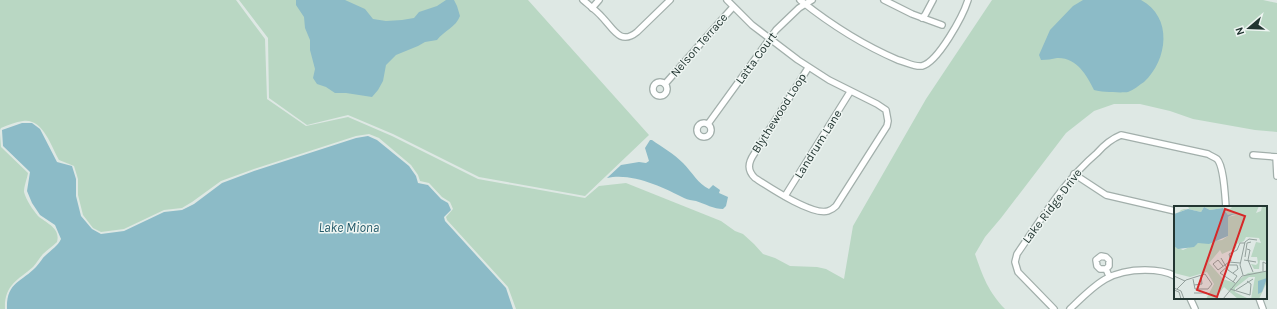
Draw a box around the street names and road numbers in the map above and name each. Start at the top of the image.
street label: Nelson Terrace [668,10,730,80]
street label: Latta Court [732,29,780,87]
street label: Blythewood Loop [749,70,809,156]
street label: Landrum Lane [791,107,845,181]
street label: Lake Ridge Drive [1019,166,1085,246]

